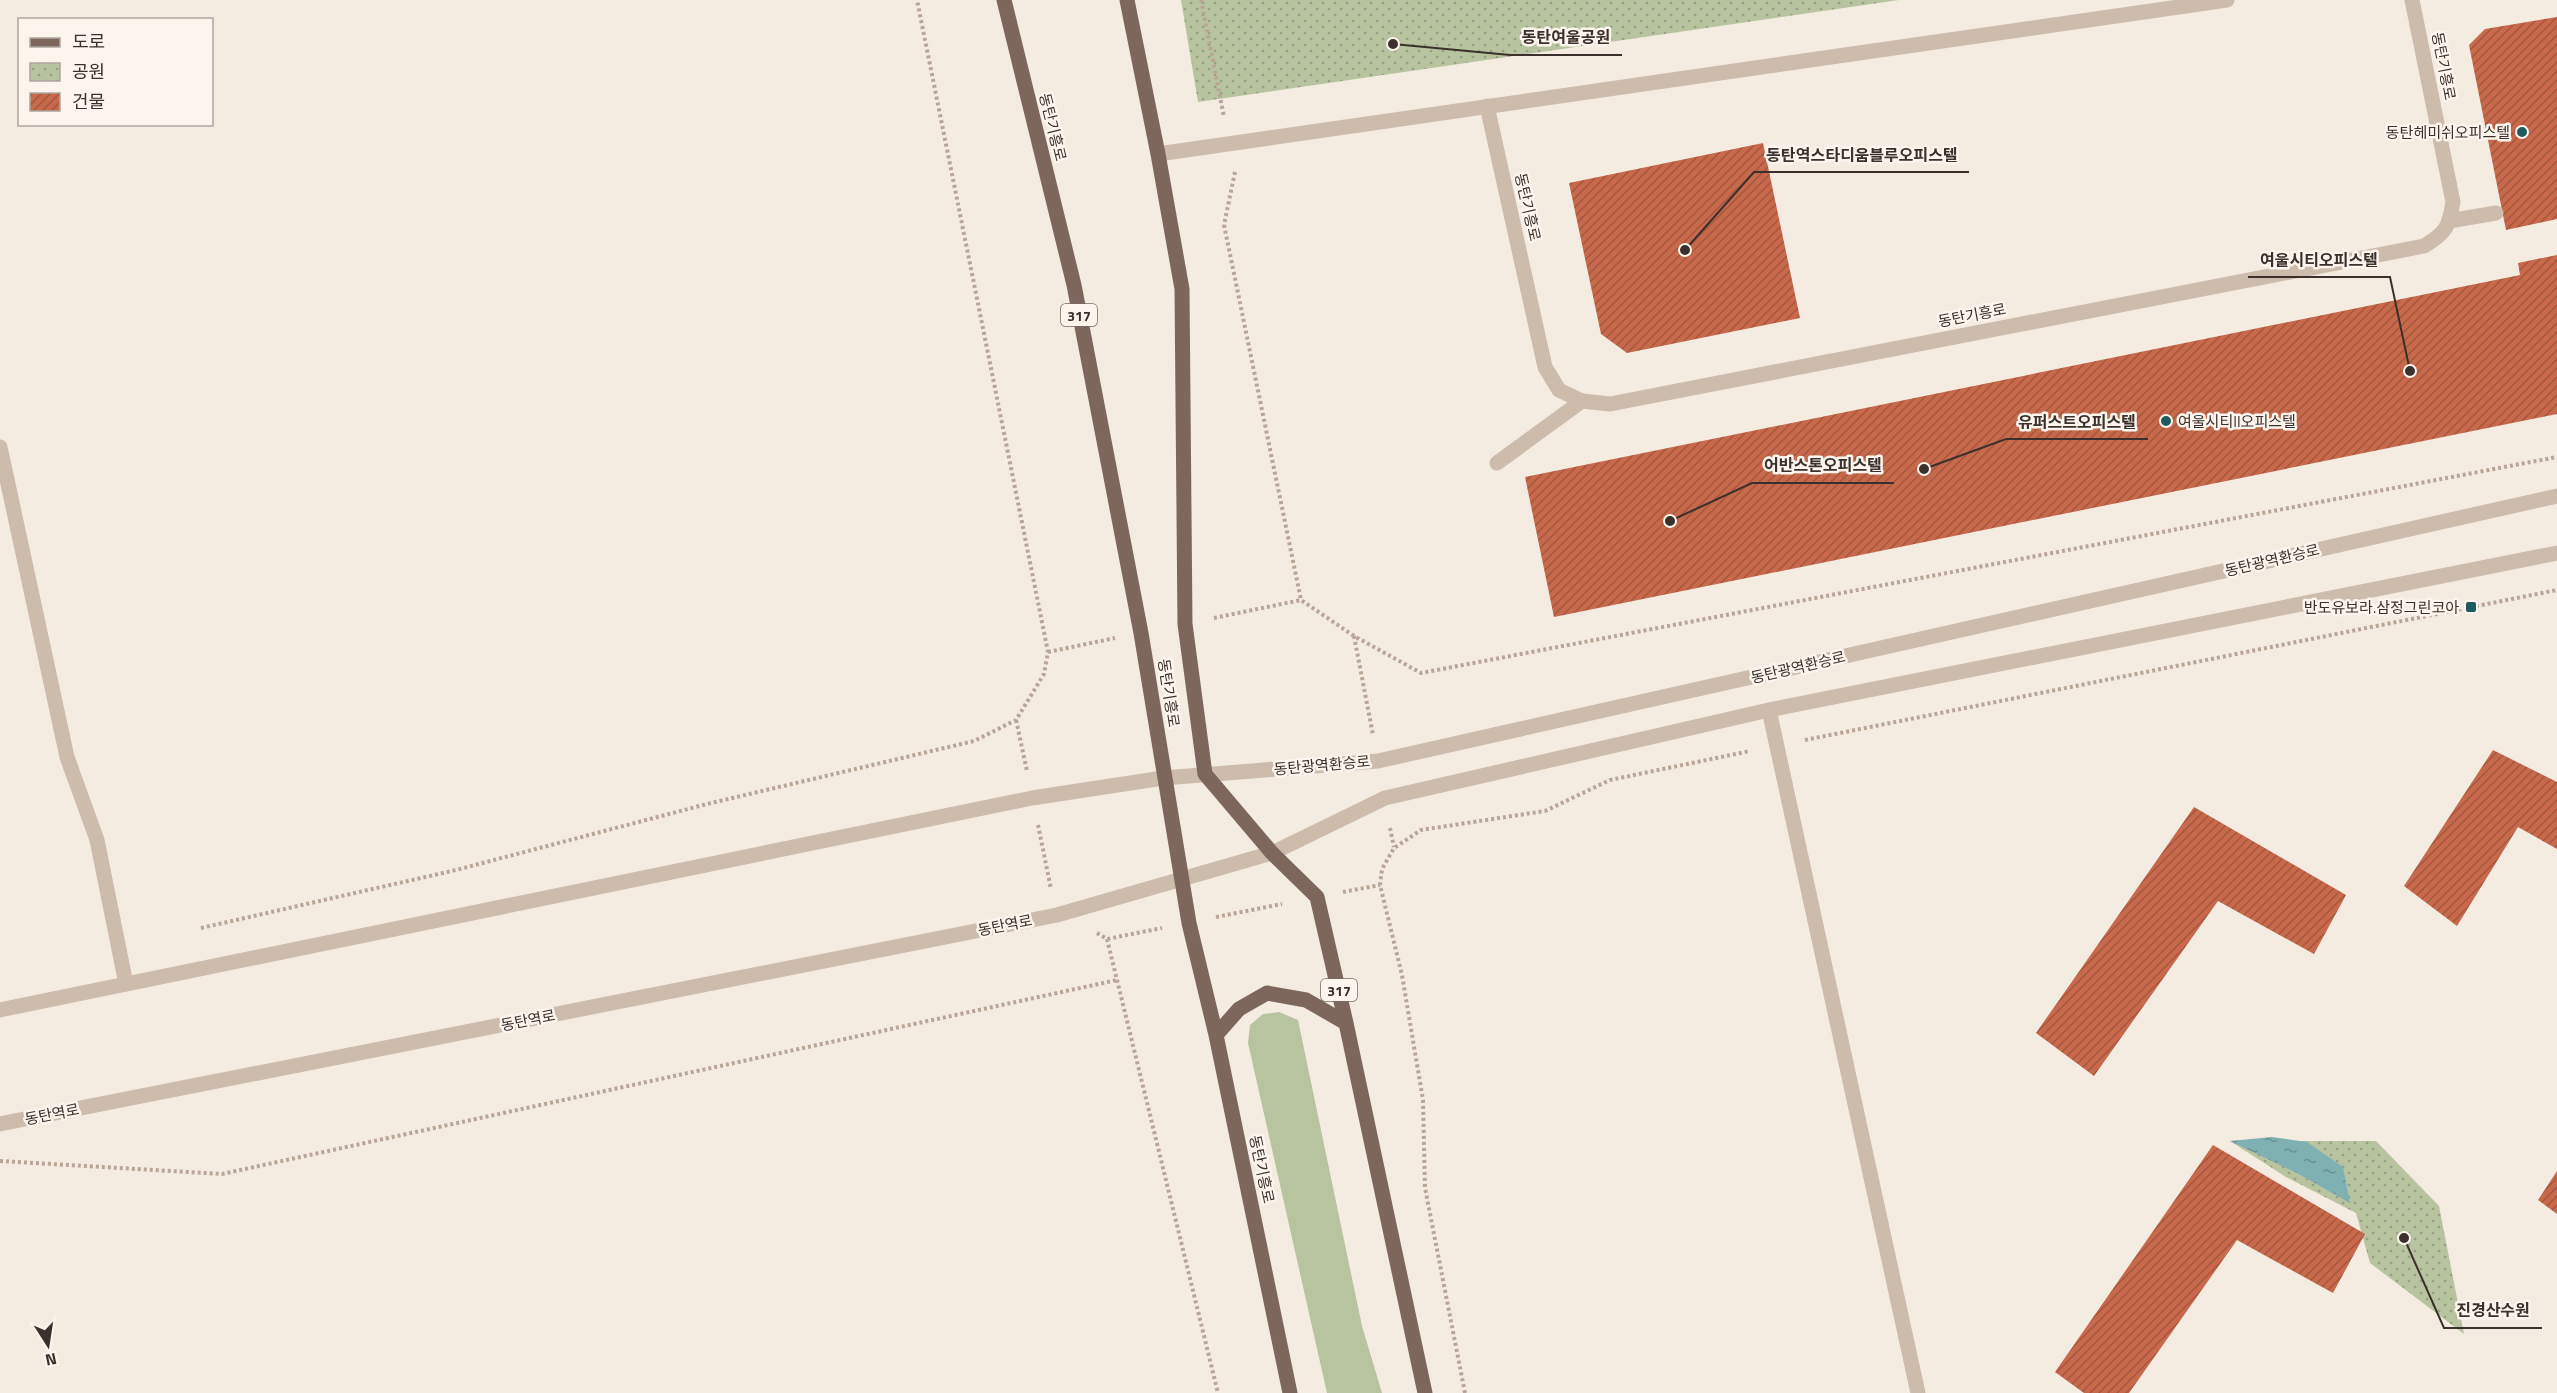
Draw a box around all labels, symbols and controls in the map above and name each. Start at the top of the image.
legend [18,18,213,126]
callout: 동탄여울공원 [1510,21,1622,55]
text: 동탄여울공원 [1522,25,1610,49]
text: 도로 [72,28,105,55]
street label: 동탄기흥로 [2426,30,2462,102]
text: 공원 [72,58,105,85]
text: 건물 [72,88,105,115]
street label: 동탄기흥로 [1033,91,1073,163]
place label: 동탄헤미쉬오피스텔 [2386,121,2510,144]
marker: 동탄헤미쉬오피스텔 [2515,125,2529,139]
callout: 동탄역스타디움블루오피스텔 [1754,138,1969,172]
text: 동탄역스타디움블루오피스텔 [1766,143,1958,167]
street label: 동탄기흥로 [1509,171,1547,243]
callout: 여울시티오피스텔 [2248,243,2390,277]
text: 여울시티오피스텔 [2260,248,2378,272]
street label: 동탄기흥로 [1936,297,2008,333]
road number: 317 [1061,304,1097,326]
callout: 유퍼스트오피스텔 [2006,405,2148,439]
text: 유퍼스트오피스텔 [2018,410,2136,434]
place label: 여울시티II오피스텔 [2178,410,2296,433]
marker: 여울시티II오피스텔 [2159,414,2173,428]
callout: 어반스톤오피스텔 [1752,449,1894,483]
text: 어반스톤오피스텔 [1764,453,1882,477]
street label: 동탄광역환승로 [2222,538,2322,582]
place label: 반도유보라.삼정그린코아 [2304,596,2459,619]
marker: 반도유보라.삼정그린코아 [2464,600,2478,614]
street label: 동탄광역환승로 [1748,645,1848,689]
street label: 동탄기흥로 [1152,657,1186,729]
street label: 동탄광역환승로 [1273,749,1371,781]
street label: 동탄역로 [976,908,1034,942]
road number: 317 [1321,979,1357,1001]
street label: 동탄역로 [499,1003,557,1037]
street label: 동탄역로 [23,1097,81,1131]
street label: 동탄기흥로 [1244,1133,1280,1205]
callout: 진경산수원 [2444,1294,2542,1328]
text: 진경산수원 [2456,1298,2530,1322]
north arrow [18,1315,78,1375]
text: N [43,1347,59,1373]

